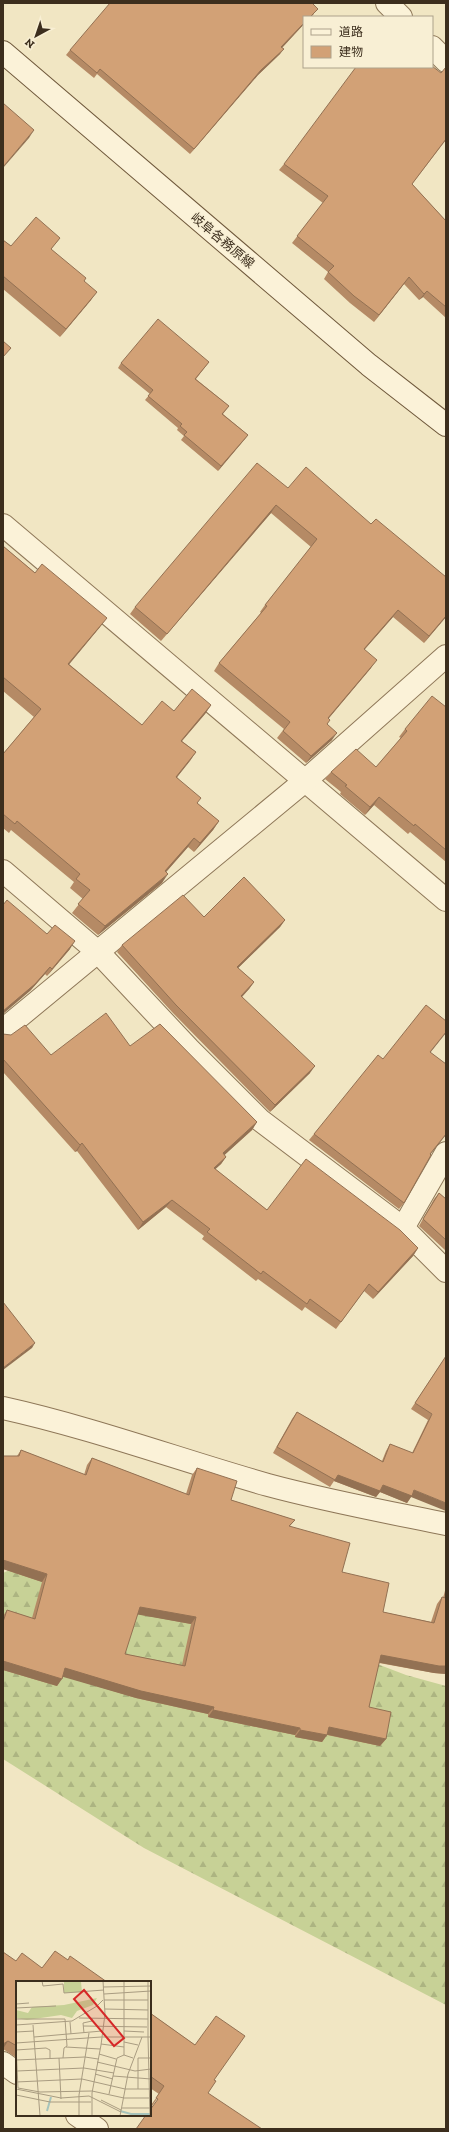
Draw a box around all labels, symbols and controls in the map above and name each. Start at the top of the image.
north arrow [16,16,56,56]
legend [303,16,433,68]
text: 道路 [339,25,363,39]
text: N [22,35,37,51]
text: 建物 [339,45,363,59]
street label: 岐阜各務原線 [188,210,257,271]
inset map [16,1981,151,2116]

